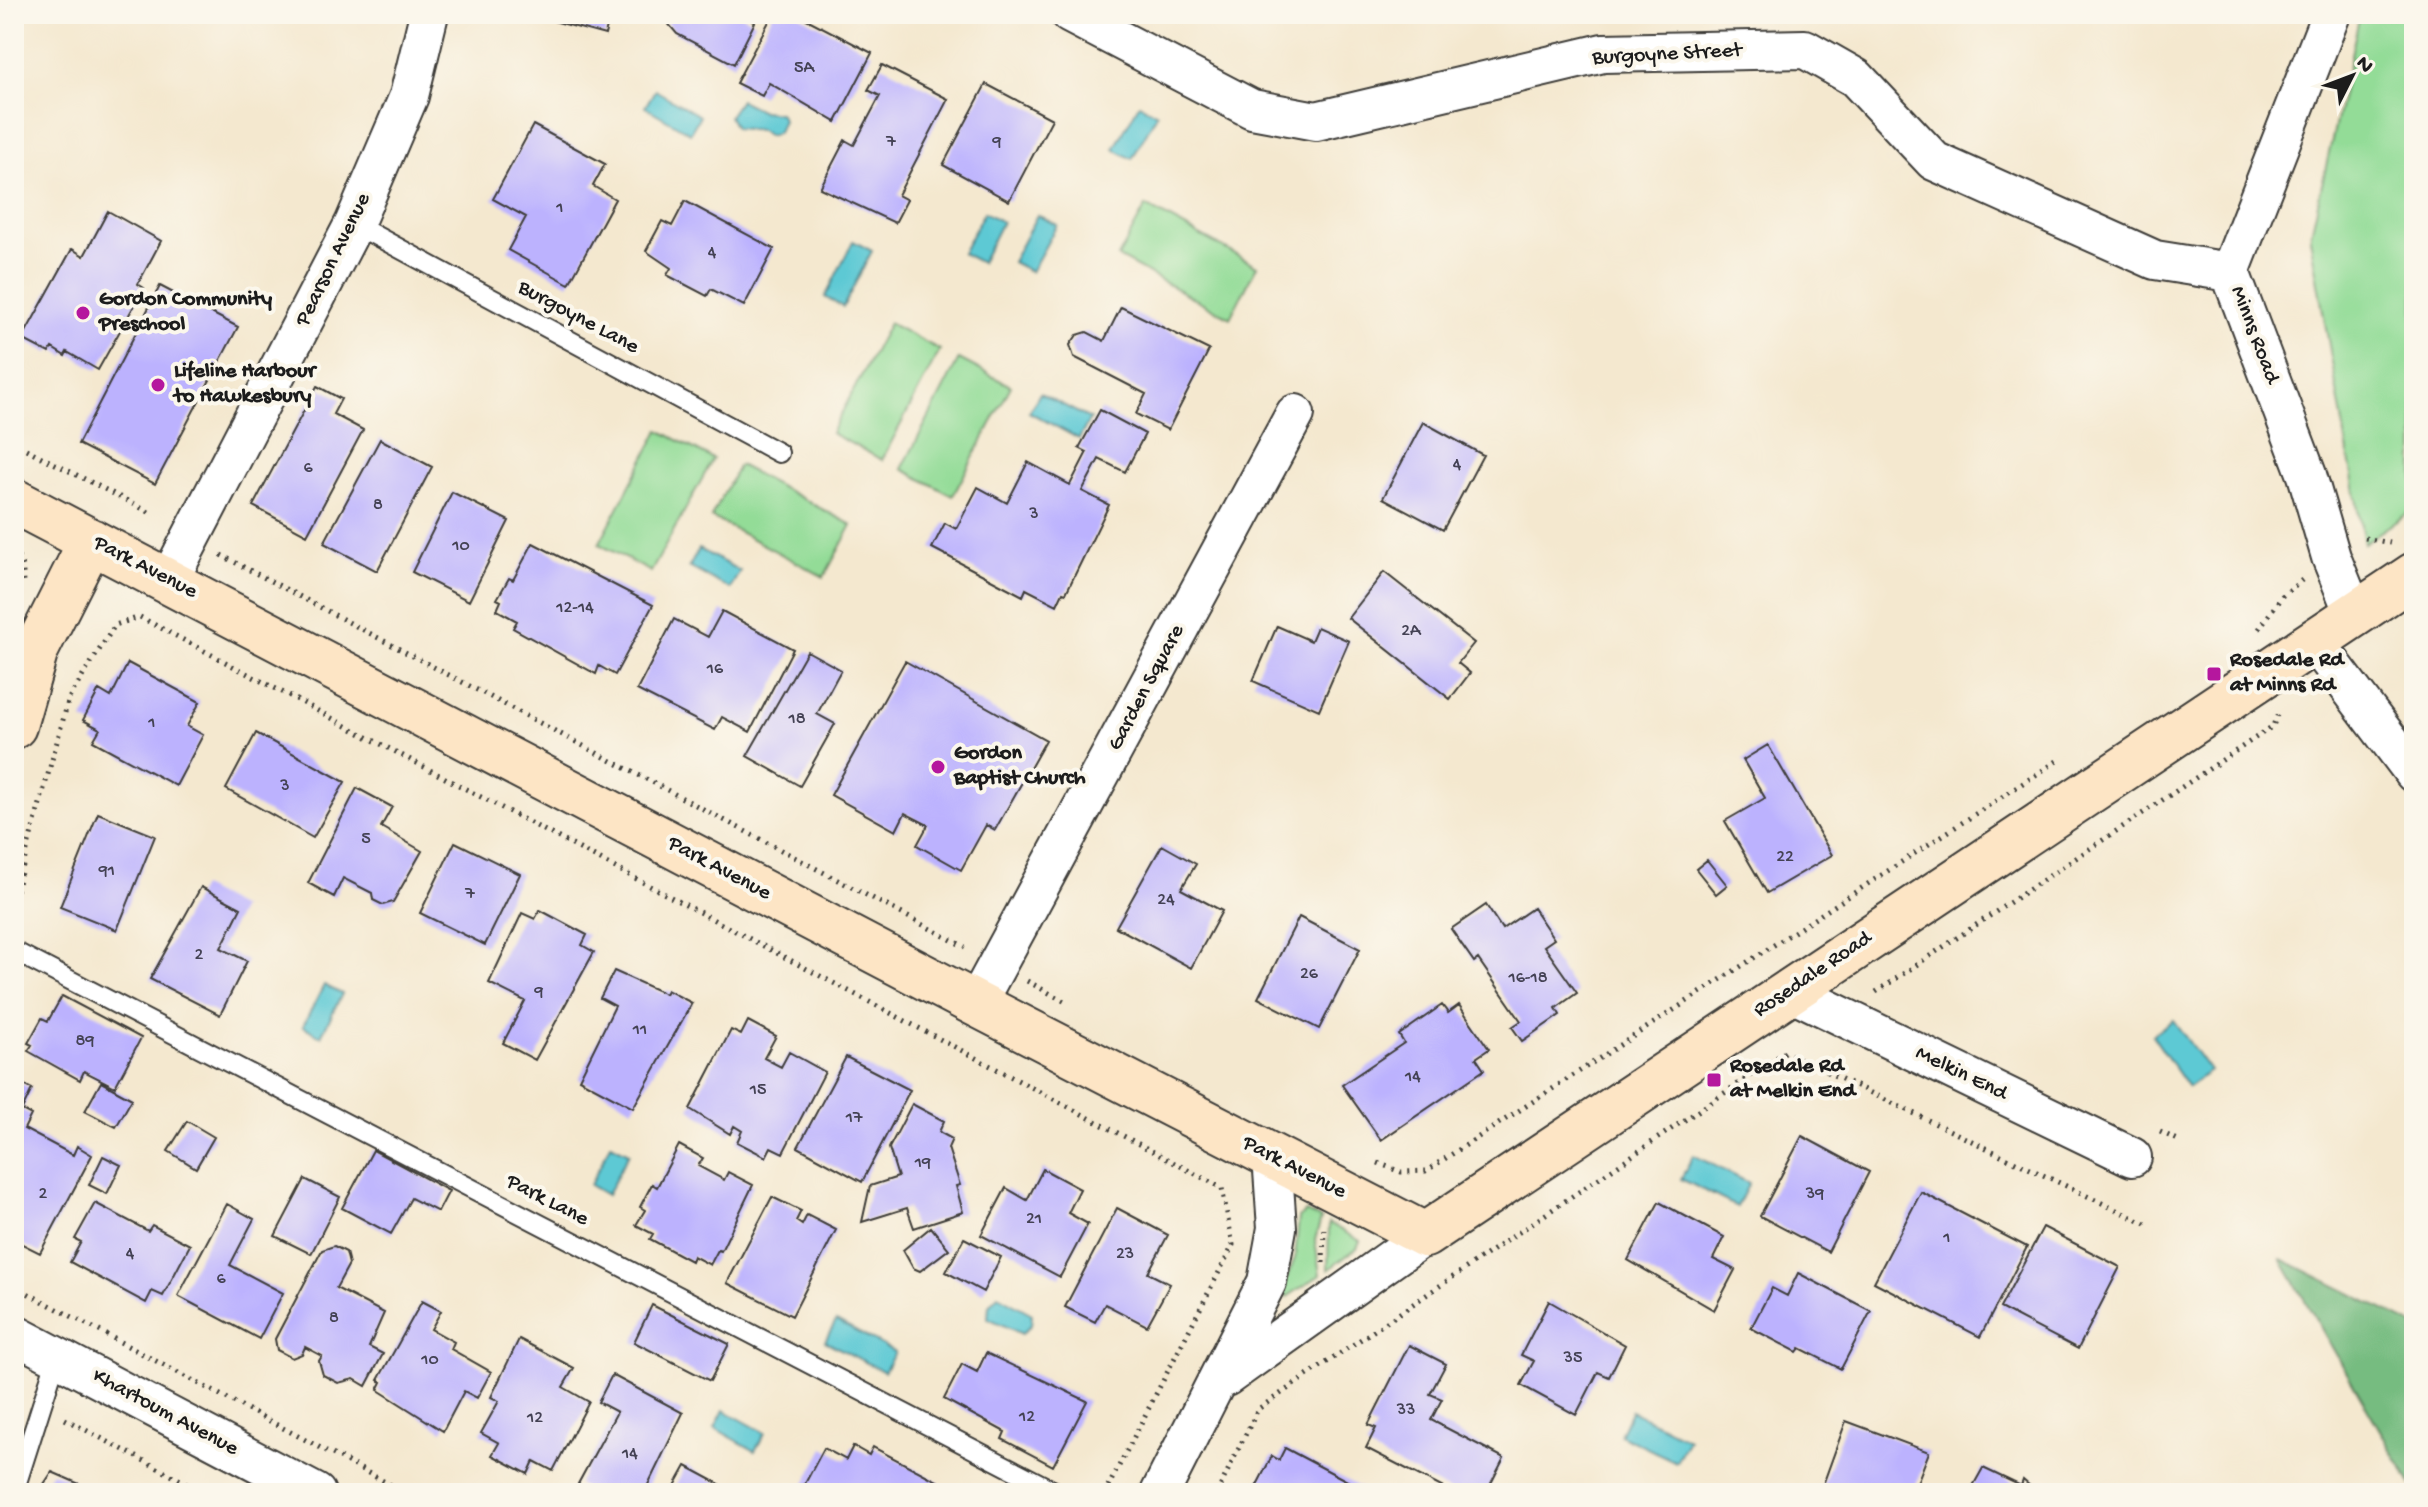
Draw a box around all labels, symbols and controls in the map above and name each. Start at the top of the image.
north arrow [2312,36,2392,116]
street label: Burgoyne Street [1591,38,1744,72]
text: N [2349,51,2378,79]
house number: 5A [794,58,815,79]
house number: 7 [885,132,896,153]
house number: 9 [991,132,1002,153]
street label: Pearson Avenue [290,189,378,332]
house number: 1 [555,198,564,219]
house number: 4 [708,243,717,264]
street label: Burgoyne Lane [512,275,643,361]
street label: Minns Road [2224,283,2285,389]
place label: Gordon Community Preschool [98,287,272,338]
marker: Gordon Community Preschool [74,304,92,322]
place label: Lifeline Harbour to Hawkesbury [172,359,317,410]
marker: Lifeline Harbour to Hawkesbury [149,376,167,394]
house number: 4 [1453,455,1462,476]
house number: 6 [303,458,313,479]
house number: 8 [373,495,383,516]
house number: 3 [1028,504,1039,525]
street label: Park Avenue [88,530,202,606]
house number: 10 [451,536,470,557]
house number: 12-14 [555,598,594,619]
street label: Garden Square [1103,620,1191,755]
house number: 2A [1401,621,1422,642]
place label: Rosedale Rd at Minns Rd [2229,648,2345,699]
house number: 16 [706,659,724,680]
marker: Rosedale Rd at Minns Rd [2205,665,2223,683]
house number: 18 [787,709,806,730]
house number: 1 [147,713,156,734]
place label: Gordon Baptist Church [953,741,1086,792]
marker: Gordon Baptist Church [929,758,947,776]
house number: 3 [279,776,290,797]
house number: 5 [361,829,371,850]
street label: Park Avenue [662,830,776,907]
house number: 22 [1776,847,1794,868]
house number: 91 [98,861,115,882]
house number: 7 [464,884,475,905]
house number: 24 [1157,890,1175,911]
street label: Rosedale Road [1749,925,1879,1024]
house number: 2 [195,945,204,966]
house number: 26 [1300,964,1319,985]
house number: 16-18 [1507,968,1548,989]
house number: 9 [533,982,544,1003]
house number: 11 [632,1020,647,1041]
house number: 89 [76,1031,94,1052]
street label: Melkin End [1911,1041,2013,1108]
place label: Rosedale Rd at Melkin End [1729,1054,1857,1105]
house number: 14 [1404,1067,1421,1088]
marker: Rosedale Rd at Melkin End [1705,1071,1723,1089]
house number: 15 [749,1080,766,1101]
house number: 17 [845,1108,863,1129]
street label: Park Avenue [1237,1130,1351,1206]
house number: 19 [914,1153,931,1174]
street label: Park Lane [500,1169,593,1233]
house number: 2 [39,1184,48,1205]
house number: 39 [1805,1184,1824,1205]
house number: 21 [1026,1209,1042,1230]
house number: 1 [1942,1228,1951,1249]
house number: 4 [126,1244,135,1265]
house number: 23 [1116,1244,1134,1265]
house number: 6 [216,1269,226,1290]
house number: 8 [329,1308,339,1329]
house number: 35 [1563,1348,1582,1369]
house number: 10 [420,1350,439,1371]
street label: Khartoum Avenue [88,1364,243,1463]
house number: 33 [1396,1400,1415,1421]
house number: 12 [1018,1407,1035,1428]
house number: 12 [526,1408,543,1429]
house number: 14 [621,1444,638,1465]

